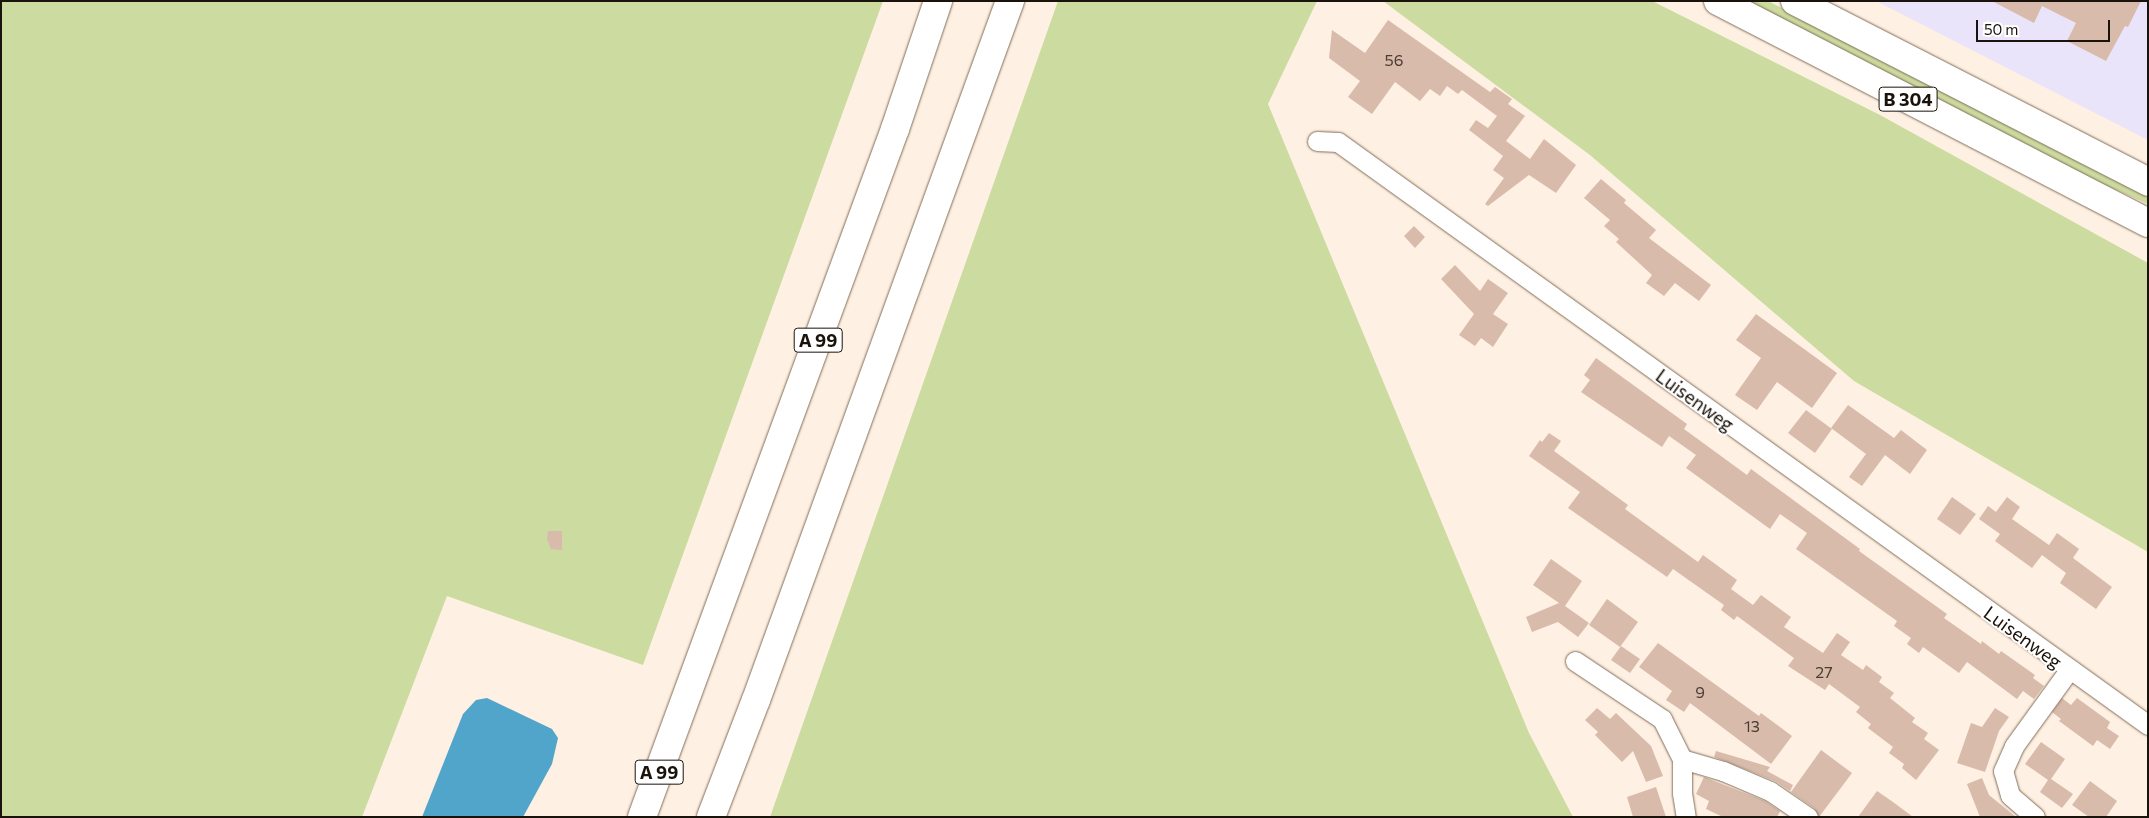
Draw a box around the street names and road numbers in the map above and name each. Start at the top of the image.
road number: B 304 [1878,84,1938,115]
road number: A 99 [793,324,843,356]
street label: Luisenweg [1652,364,1738,436]
street label: Luisenweg [1980,601,2066,673]
road number: A 99 [634,756,684,788]

